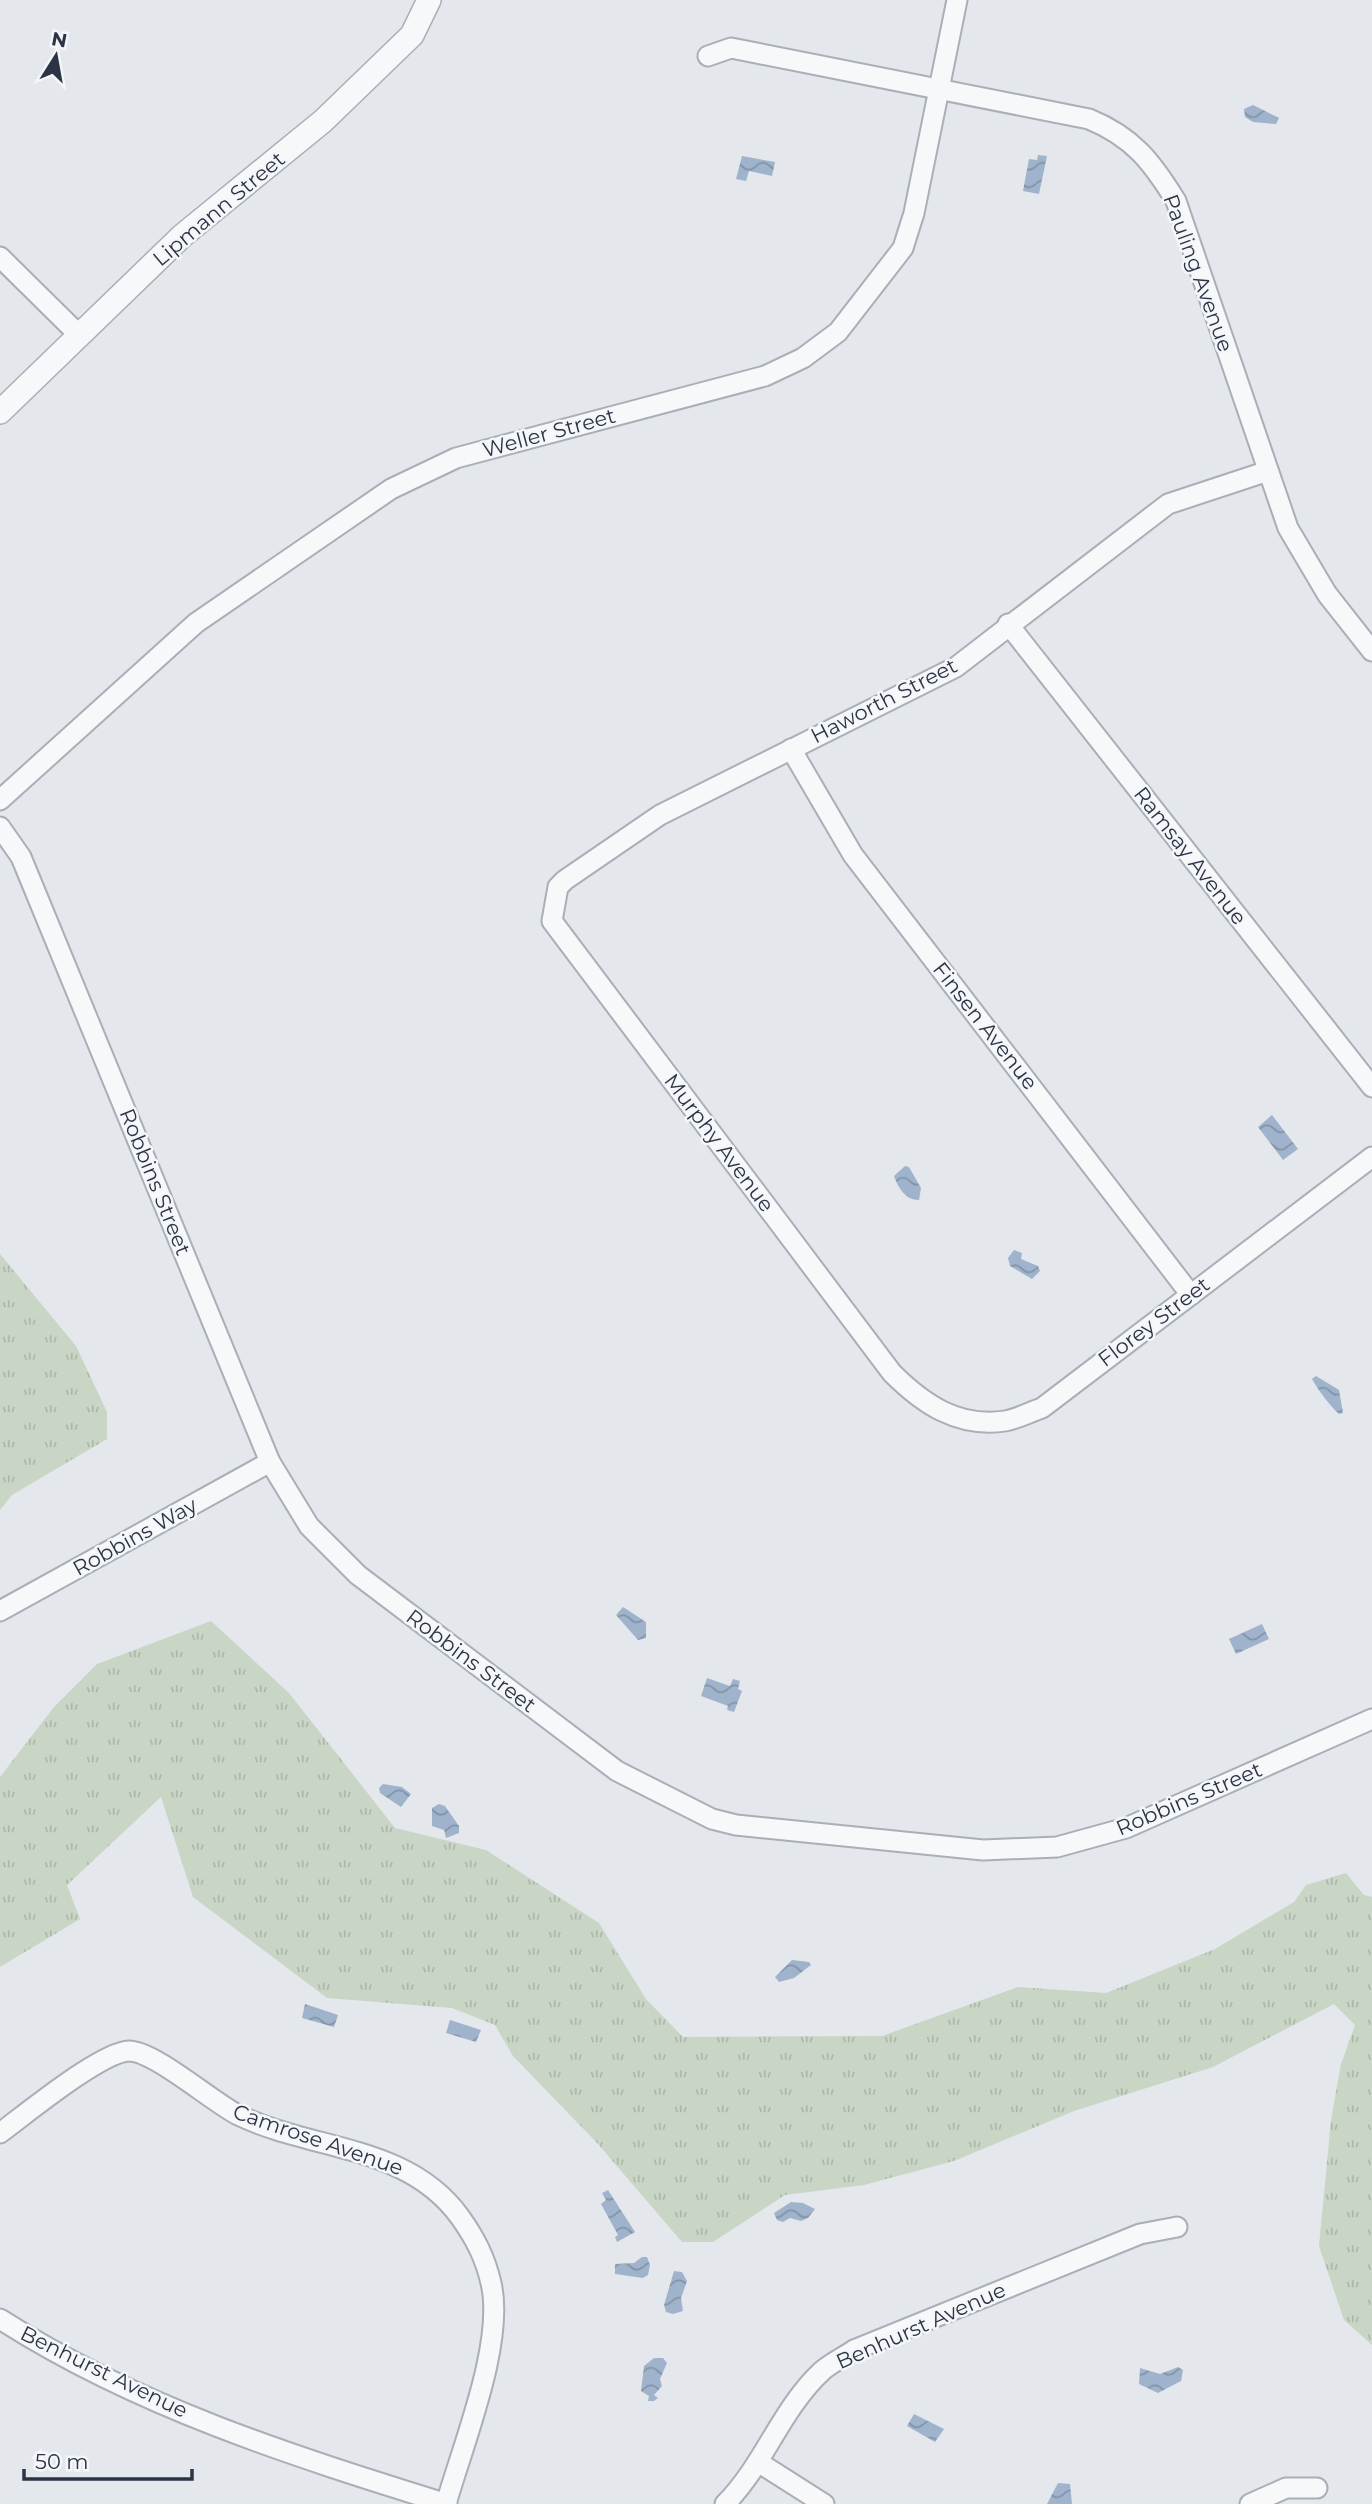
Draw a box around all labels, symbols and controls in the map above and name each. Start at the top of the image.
north arrow [21,21,91,91]
text: N [49,27,69,53]
street label: Lipmann Street [148,146,290,271]
street label: Pauling Avenue [1158,191,1239,355]
street label: Weller Street [480,403,618,462]
street label: Haworth Street [806,653,961,748]
street label: Ramsay Avenue [1129,782,1252,930]
street label: Finsen Avenue [928,957,1043,1094]
street label: Murphy Avenue [659,1069,780,1217]
street label: Robbins Street [115,1105,196,1259]
street label: Florey Street [1093,1272,1214,1372]
street label: Robbins Way [68,1492,202,1581]
street label: Robbins Street [402,1604,541,1718]
street label: Robbins Street [1112,1757,1265,1841]
street label: Camrose Avenue [230,2099,407,2180]
street label: Benhurst Avenue [832,2277,1009,2374]
street label: Benhurst Avenue [17,2320,192,2423]
scale bar [24,2438,192,2482]
text: 50 m [35,2449,89,2474]

